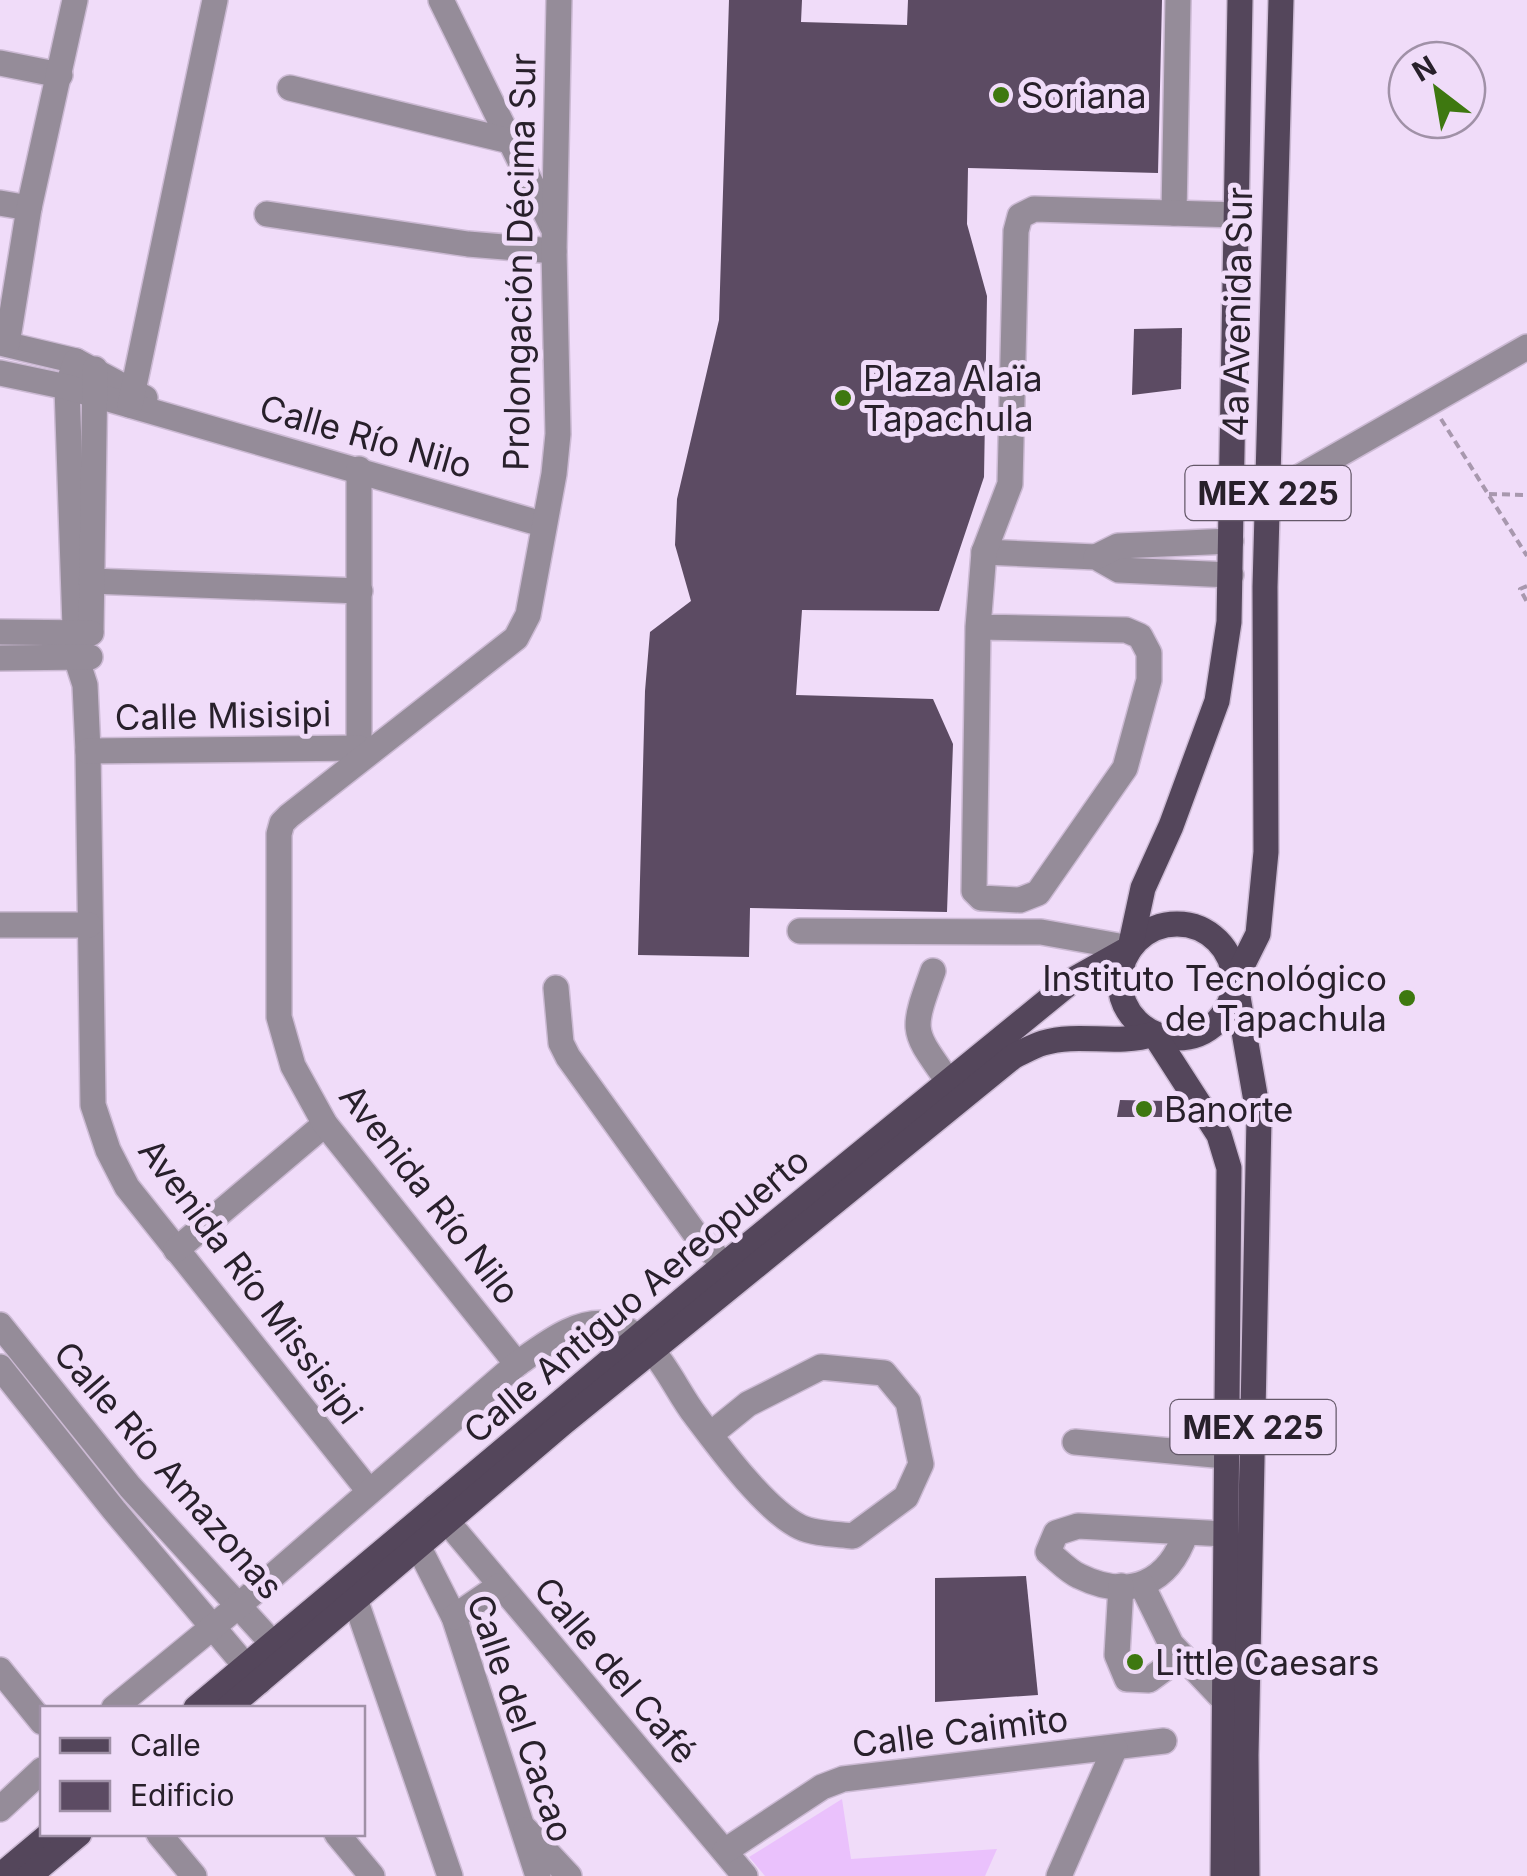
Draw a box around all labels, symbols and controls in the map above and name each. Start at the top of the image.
north arrow [1387,40,1487,140]
text: N [1406,49,1442,89]
street label: Prolongación Décima Sur [494,53,544,471]
place label: Soriana [1021,74,1147,116]
marker: Soriana [990,84,1012,106]
street label: 4a Avenida Sur [1214,187,1260,437]
place label: Plaza Alaïa Tapachula [863,357,1043,439]
street label: Calle Río Nilo [255,386,477,486]
marker: Plaza Alaïa Tapachula [832,387,854,409]
road number: MEX 225 [1186,466,1350,520]
street label: Calle Misisipi [114,692,332,738]
place label: Instituto Tecnológico de Tapachula [1042,957,1387,1039]
marker: Instituto Tecnológico de Tapachula [1396,987,1418,1009]
street label: Avenida Río Nilo [331,1076,529,1312]
place label: Banorte [1164,1088,1293,1130]
marker: Banorte [1133,1098,1155,1120]
street label: Avenida Río Missisipi [130,1130,372,1432]
street label: Calle Antiguo Aereopuerto [455,1138,817,1452]
street label: Calle Río Amazonas [46,1333,292,1607]
road number: MEX 225 [1170,1400,1336,1454]
street label: Calle del Café [526,1568,706,1772]
street label: Calle del Cacao [459,1589,583,1847]
place label: Little Caesars [1155,1641,1379,1683]
marker: Little Caesars [1124,1651,1146,1673]
street label: Calle Caimito [850,1697,1070,1765]
legend [40,1706,365,1836]
text: Calle [130,1727,201,1763]
text: Edificio [130,1777,234,1813]

